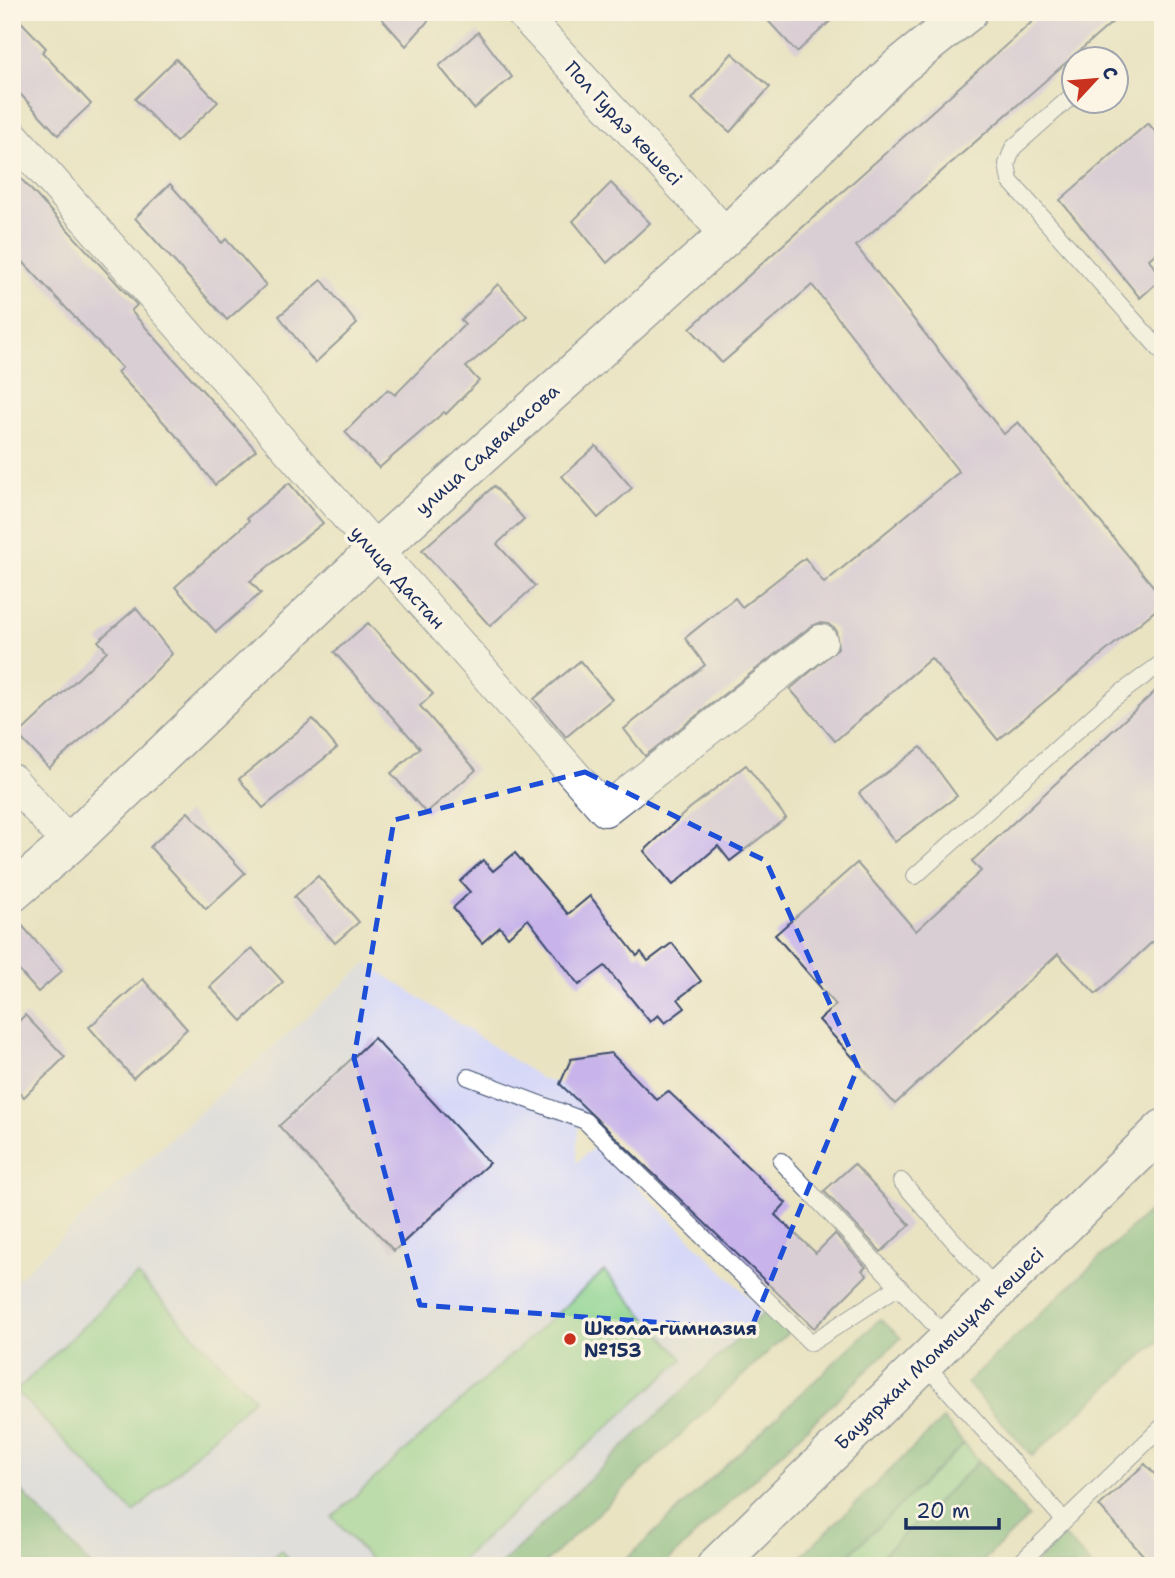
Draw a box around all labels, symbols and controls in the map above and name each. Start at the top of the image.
north arrow [1060,46,1130,116]
street label: Пол Гурдэ көшесі [559,56,688,191]
text: С [1096,62,1124,83]
street label: улица Садвакасова [410,378,565,521]
street label: улица Дастан [345,520,451,634]
street label: Бауыржан Момышұлы көшесі [829,1242,1049,1455]
place label: Школа-гимназия №153 [584,1316,757,1363]
marker: Школа-гимназия №153 [562,1331,578,1347]
scale bar [906,1487,998,1531]
text: 20 m [916,1497,970,1525]

